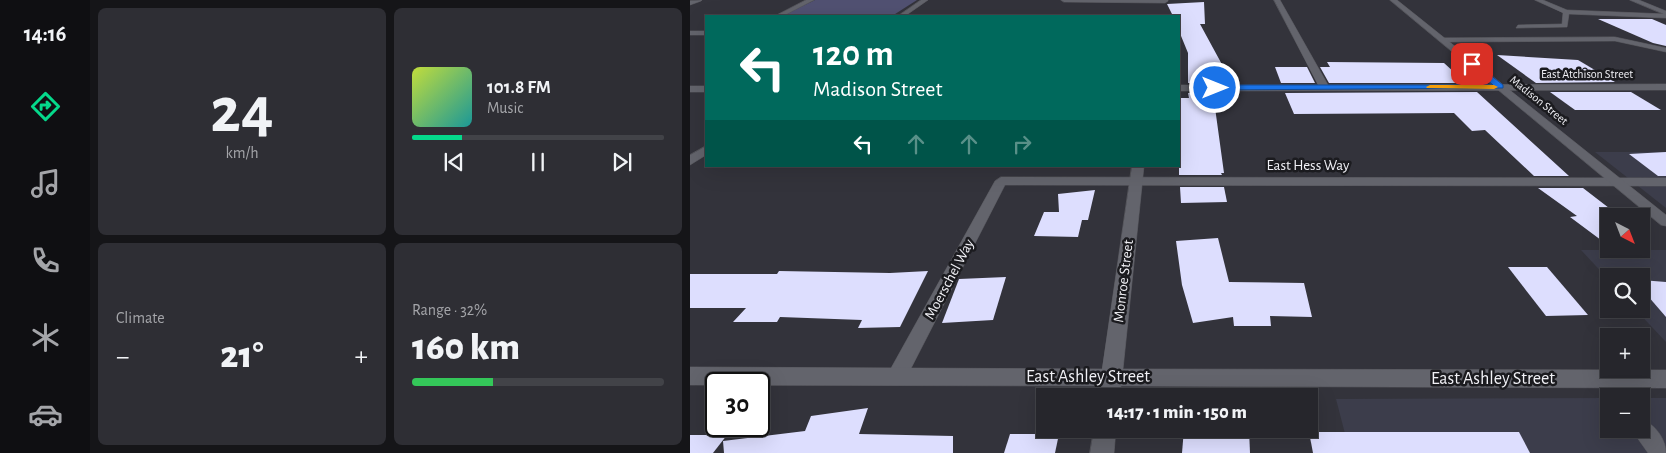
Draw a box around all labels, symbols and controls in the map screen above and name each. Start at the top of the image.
text: 14:16 [24,23,66,45]
icon: left [730,35,795,100]
text: 120 m [813,37,894,72]
pin [1451,43,1493,85]
icon: arrive [1458,50,1486,78]
position arrow [1188,61,1240,113]
street label: East Atchison Street [1541,68,1633,80]
street label: Madison Street [1508,73,1570,127]
text: 101.8 FM [487,78,551,97]
text: Madison Street [813,78,943,100]
text: 24 [210,79,274,144]
icon: directions [28,89,63,124]
text: Music [487,100,523,116]
icon: left [849,130,877,158]
icon: ahead [902,130,930,158]
icon: ahead [955,130,983,158]
icon: right [1008,130,1036,158]
text: km/h [225,145,259,161]
icon: previous [440,148,468,176]
icon: pause [524,148,552,176]
icon: next [608,148,636,176]
street label: East Hess Way [1267,158,1350,173]
icon: music [28,166,63,201]
north arrow [1600,208,1650,258]
map controls [1600,208,1650,438]
street label: Moerschel Way [922,236,977,322]
street label: Monroe Street [1111,239,1136,323]
icon: phone [28,243,63,278]
button: search [1600,268,1650,318]
text: Range · 32% [412,302,487,318]
text: Climate [116,310,165,326]
icon: climate [28,320,63,355]
button: + [1600,328,1650,378]
text: 160 km [412,329,520,367]
text: 21° [220,337,264,375]
text: − [116,343,129,371]
text: + [355,343,368,371]
street label: East Ashley Street [1026,368,1150,386]
street label: East Ashley Street [1431,370,1555,388]
speed limit sign: 30 [705,372,770,437]
button: − [1600,388,1650,438]
icon: car [28,397,63,432]
text: 14:17 · 1 min · 150 m [1107,403,1247,422]

